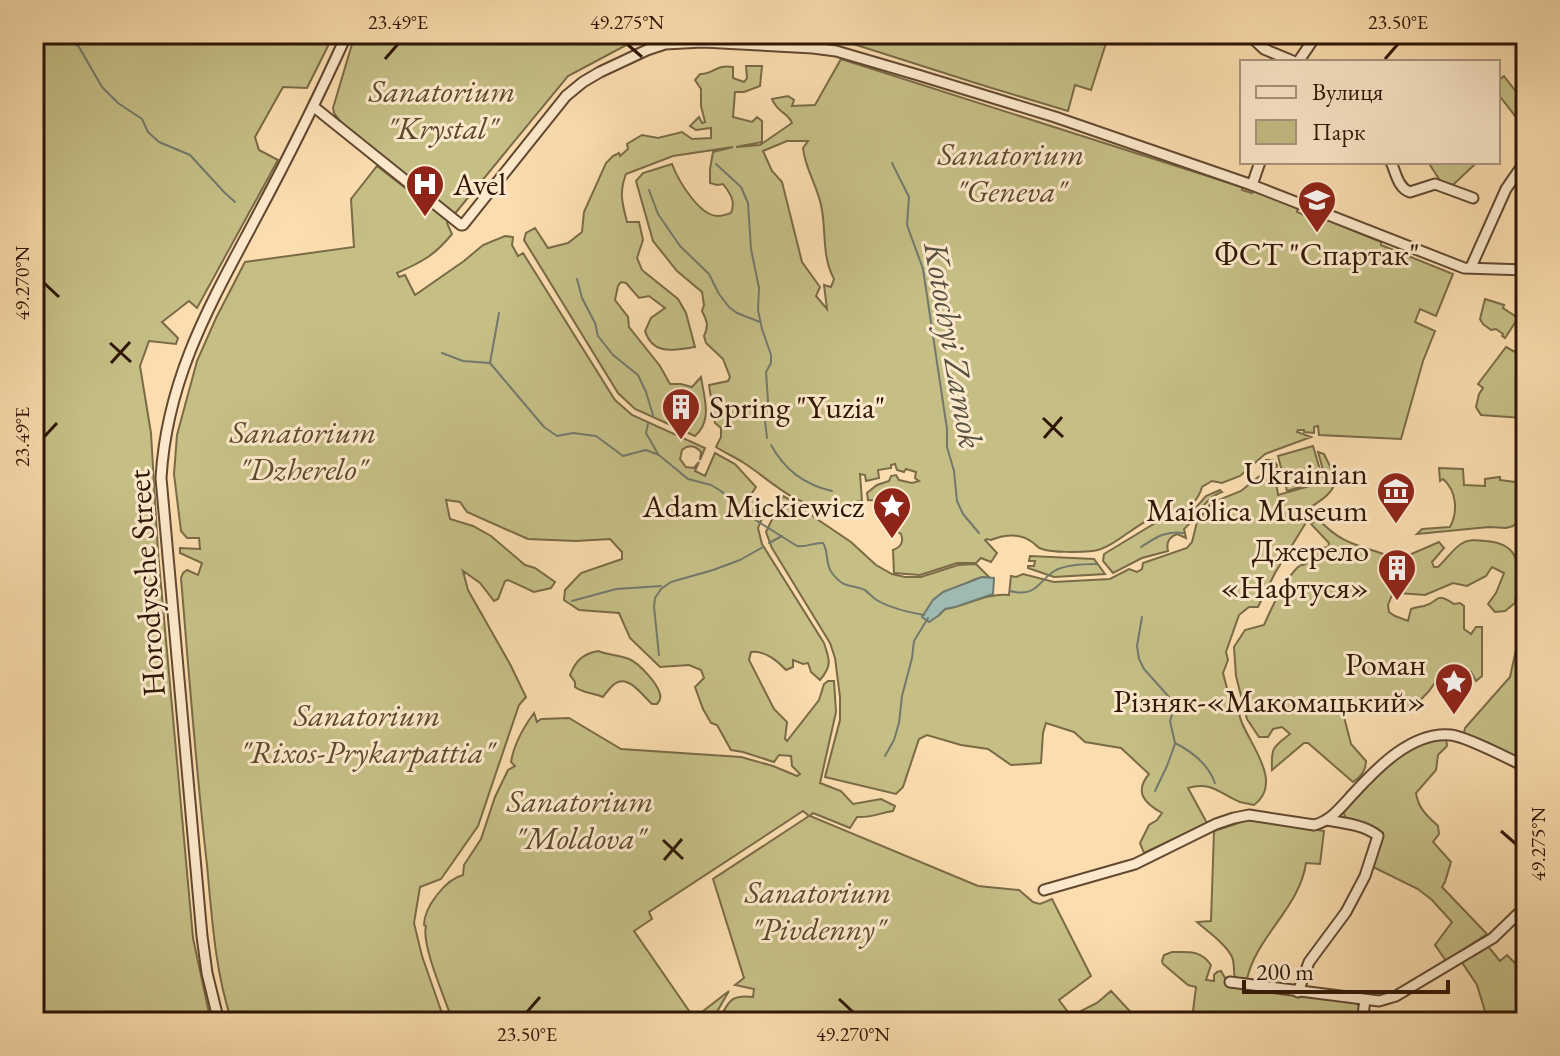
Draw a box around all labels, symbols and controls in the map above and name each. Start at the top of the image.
text: 23.49°E [368,9,428,35]
text: 49.275°N [590,9,664,35]
text: 23.50°E [1368,9,1428,35]
legend [1240,60,1500,164]
park label: Sanatorium "Krystal" [368,70,515,149]
text: Вулиця [1312,76,1384,107]
text: Парк [1312,116,1366,147]
park label: Sanatorium "Geneva" [937,133,1084,212]
hospital icon: Avel [404,163,446,218]
place label: Avel [452,163,507,205]
school or university icon: ФСТ "Спартак" [1296,179,1338,234]
place label: ФСТ "Спартак" [1214,233,1420,275]
water label: Kotochyi Zamok [914,237,994,452]
text: 49.270°N [9,246,35,320]
building icon: Spring "Yuzia" [660,386,702,441]
place label: Spring "Yuzia" [709,386,885,428]
text: 23.49°E [9,407,35,467]
park label: Sanatorium "Dzherelo" [229,411,376,490]
place label: Ukrainian Maiolica Museum [1146,452,1368,531]
street label: Horodysche Street [117,468,175,698]
museum icon: Ukrainian Maiolica Museum [1375,470,1417,525]
place label: Adam Mickiewicz [642,485,864,527]
place icon: Adam Mickiewicz [871,485,913,540]
place label: Джерело «Нафтуся» [1220,529,1369,608]
building icon: Джерело «Нафтуся» [1376,547,1418,602]
place label: Роман Різняк-«Макомацький» [1113,643,1426,722]
place icon: Роман Різняк-«Макомацький» [1433,661,1475,716]
park label: Sanatorium "Rixos-Prykarpattia" [240,694,498,773]
park label: Sanatorium "Moldova" [506,780,653,859]
text: 49.275°N [1525,807,1551,881]
park label: Sanatorium "Pivdenny" [744,871,891,950]
scale bar [1244,944,1448,994]
text: 200 m [1256,956,1314,987]
text: 23.50°E [497,1021,557,1047]
text: 49.270°N [816,1021,890,1047]

